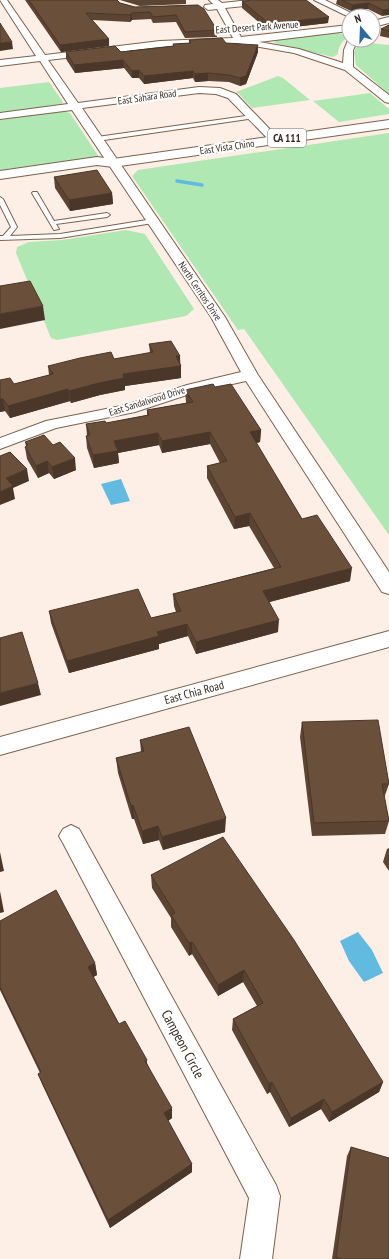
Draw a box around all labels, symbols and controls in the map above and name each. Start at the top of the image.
north arrow [341,8,381,48]
text: N [353,11,363,26]
street label: East Desert Park Avenue [215,18,299,36]
street label: East Sahara Road [117,86,177,108]
road number: CA 111 [268,129,306,147]
street label: East Vista Chino [199,137,255,157]
street label: North Cerritos Drive [175,259,225,323]
street label: East Sandalwood Drive [107,383,187,419]
street label: East Chia Road [163,677,225,707]
street label: Campeon Circle [157,1007,209,1082]

